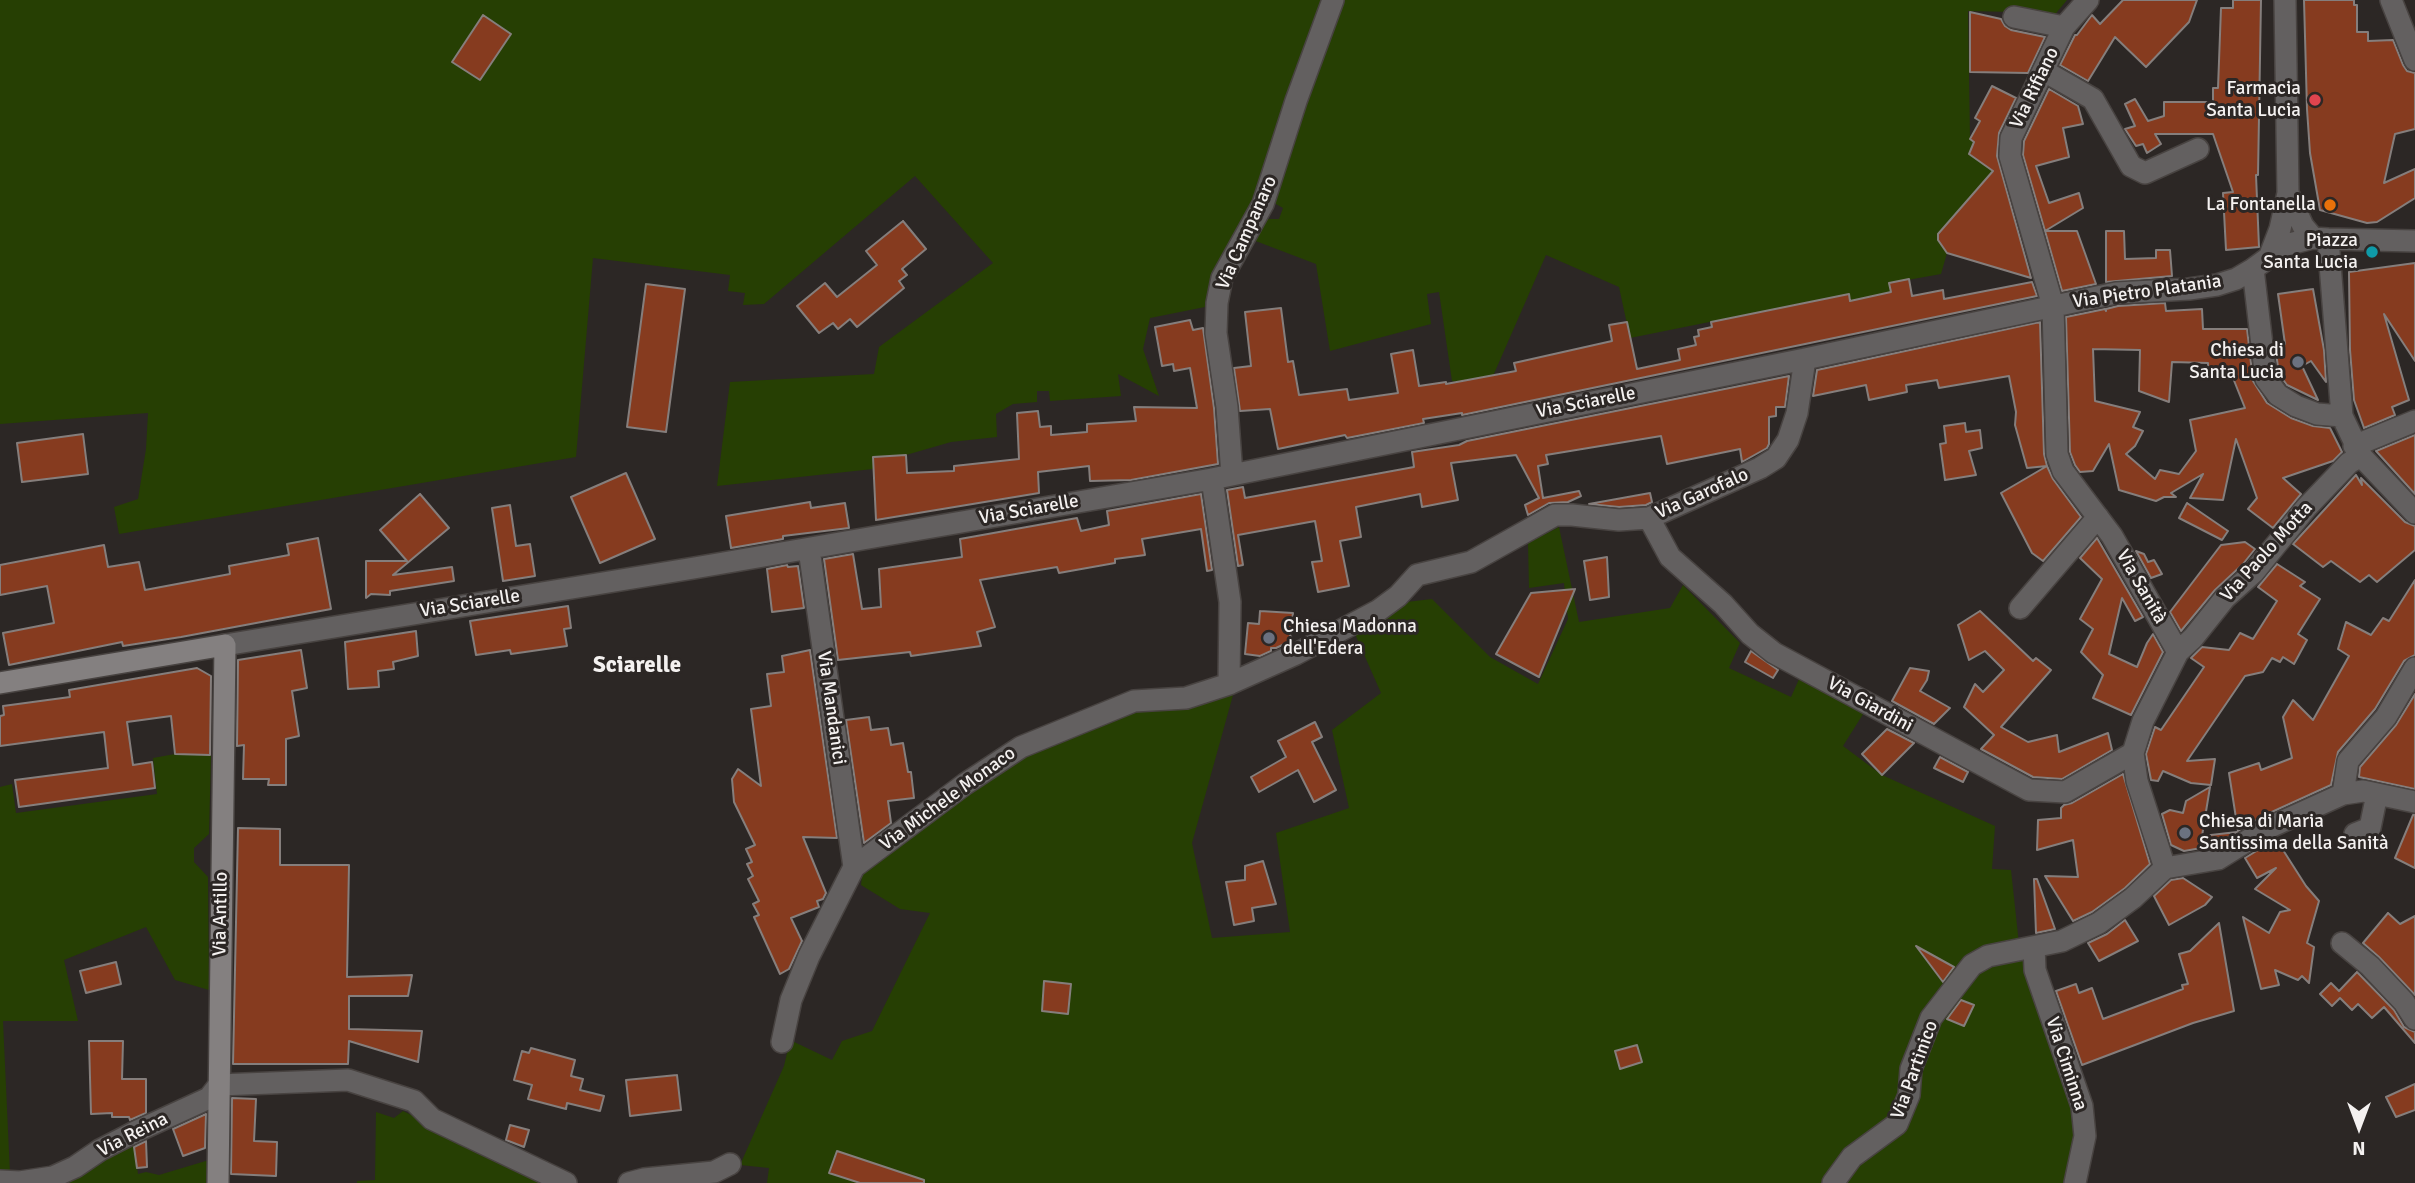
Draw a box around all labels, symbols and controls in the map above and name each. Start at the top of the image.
street label: Via Rifiano [2006,44,2064,132]
place label: Farmacia Santa Lucia [2206,78,2301,122]
marker: Farmacia Santa Lucia [2307,92,2323,108]
street label: Via Campanaro [1212,173,1282,293]
place label: La Fontanella [2206,194,2316,216]
marker: La Fontanella [2322,197,2338,213]
place label: Piazza Santa Lucia [2263,230,2358,274]
marker: Piazza Santa Lucia [2364,244,2380,260]
street label: Via Pietro Platania [2071,270,2223,314]
place label: Chiesa di Santa Lucia [2189,340,2284,384]
marker: Chiesa di Santa Lucia [2290,354,2306,370]
street label: Via Sciarelle [1534,382,1638,424]
street label: Via Garofalo [1652,463,1752,525]
street label: Via Sciarelle [977,490,1081,530]
street label: Via Paolo Motta [2216,497,2318,607]
street label: Via Sanità [2111,546,2171,628]
street label: Via Sciarelle [418,585,522,623]
place label: Chiesa Madonna dell'Edera [1283,616,1417,660]
marker: Chiesa Madonna dell'Edera [1261,630,1277,646]
street label: Via Mandanici [812,650,850,766]
district label: Sciarelle [593,652,681,680]
street label: Via Giardini [1823,672,1917,738]
street label: Via Michele Monaco [876,742,1020,856]
place label: Chiesa di Maria Santissima della Sanità [2199,811,2389,855]
marker: Chiesa di Maria Santissima della Sanità [2177,825,2193,841]
street label: Via Antillo [209,872,233,956]
street label: Via Ciminna [2040,1014,2092,1114]
street label: Via Partinico [1887,1017,1943,1123]
north arrow [2324,1092,2394,1162]
street label: Via Reina [94,1108,172,1162]
text: N [2352,1136,2366,1160]

